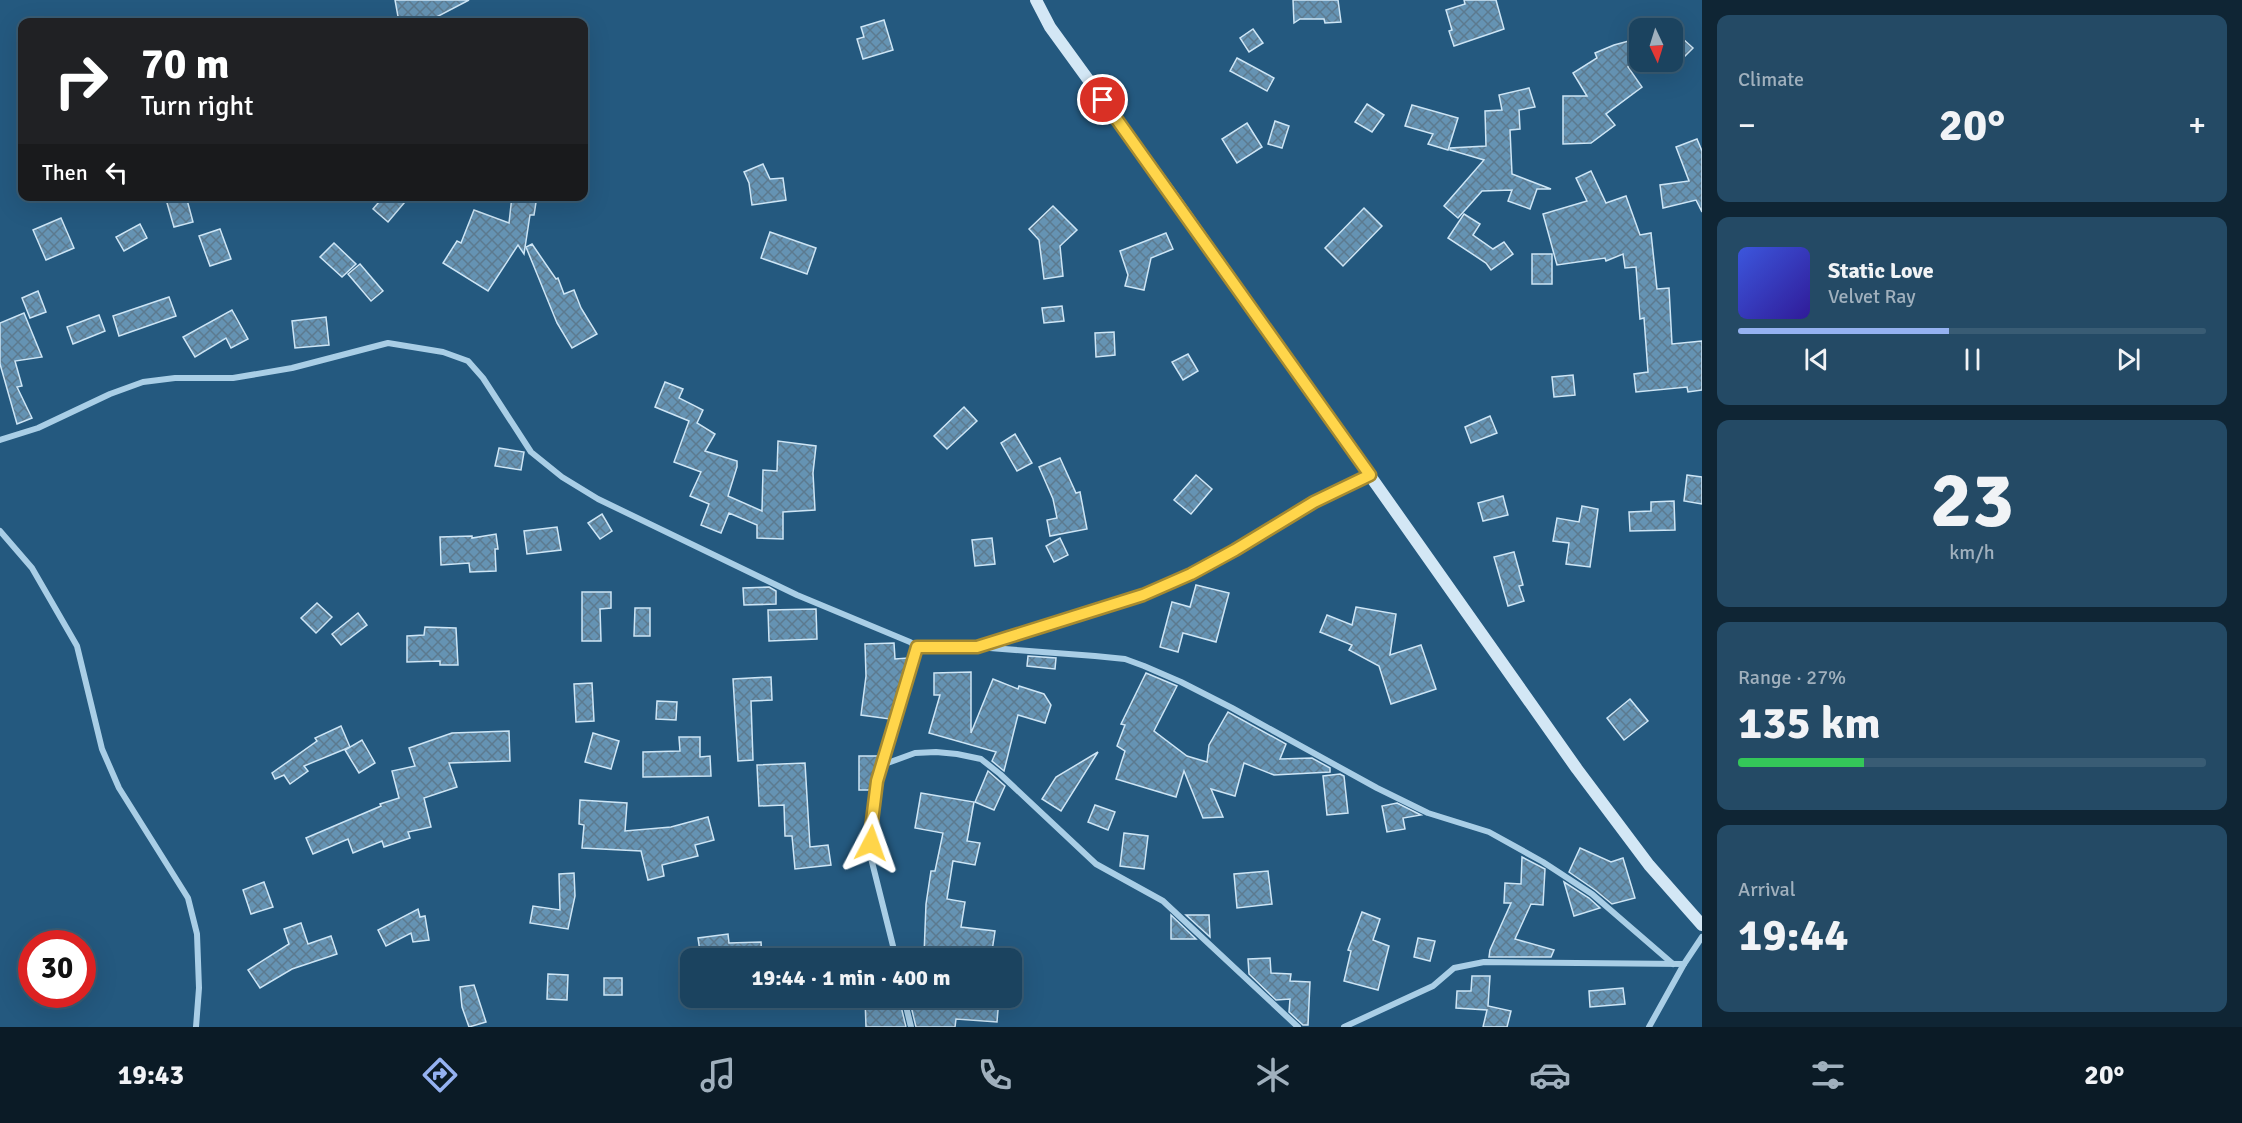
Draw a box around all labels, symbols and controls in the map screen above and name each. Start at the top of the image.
north arrow [1629,18,1683,72]
map controls [1629,18,1683,72]
text: 70 m [141,39,230,90]
icon: right [42,42,120,120]
text: Climate [1738,67,1804,92]
pin [1077,74,1128,125]
icon: arrive [1086,83,1119,116]
text: Turn right [141,90,254,123]
text: 20° [1939,98,2005,153]
text: − [1738,105,1756,146]
text: + [2188,105,2206,146]
icon: left [100,156,133,189]
text: Then [42,159,88,186]
text: Static Love [1828,257,1934,284]
text: Velvet Ray [1828,284,1916,309]
icon: previous [1800,343,1833,376]
icon: pause [1956,343,1989,376]
icon: next [2112,343,2145,376]
text: 23 [1930,453,2014,549]
text: km/h [1949,540,1995,565]
text: Range · 27% [1738,665,1846,690]
text: 135 km [1738,696,1881,751]
position arrow [839,811,903,875]
text: Arrival [1738,877,1796,902]
text: 19:44 [1738,908,1848,963]
speed limit sign: 30 [18,930,96,1008]
text: 19:44 · 1 min · 400 m [751,964,951,991]
icon: directions [419,1054,461,1096]
icon: music [697,1054,739,1096]
icon: phone [974,1054,1016,1096]
icon: climate [1252,1054,1294,1096]
icon: car [1529,1054,1571,1096]
icon: filters [1807,1054,1849,1096]
text: 19:43 [118,1059,184,1092]
text: 20° [2084,1059,2124,1092]

